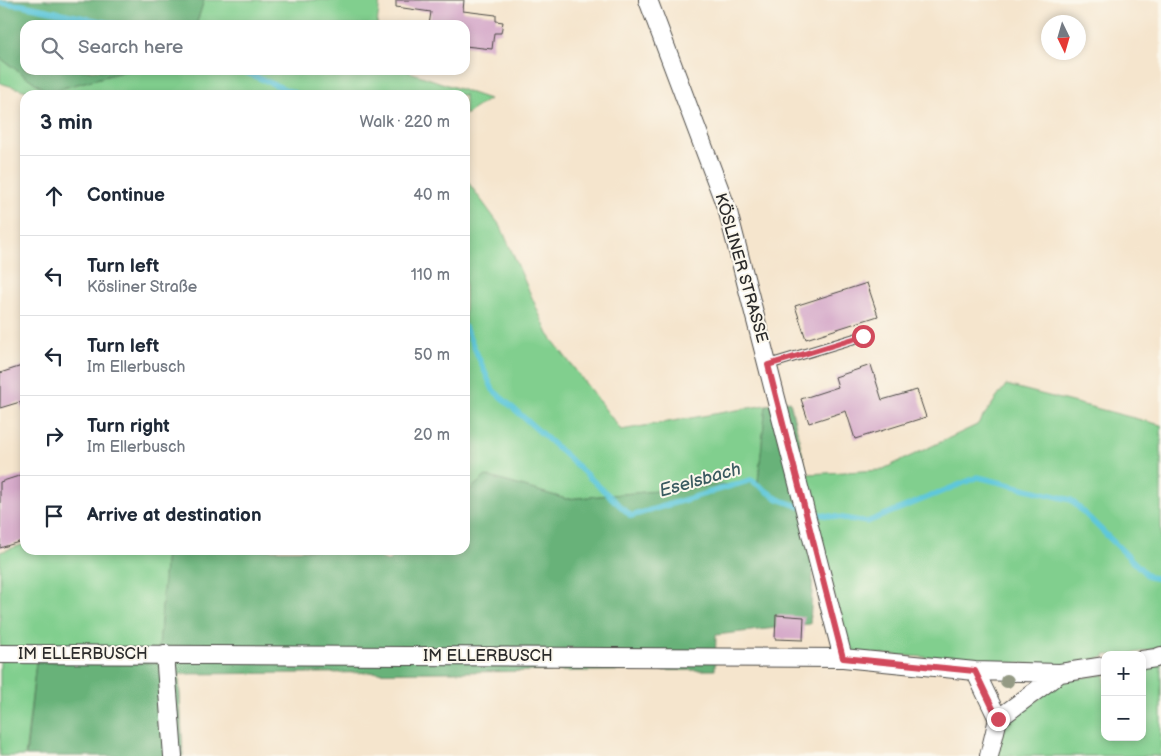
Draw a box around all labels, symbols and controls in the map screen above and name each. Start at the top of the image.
north arrow [1041,15,1086,60]
search box [20,20,470,75]
icon: search [38,34,66,62]
text: Search here [78,36,183,59]
text: 3 min [40,110,93,135]
text: Walk · 220 m [360,113,450,132]
icon: ahead [40,182,68,210]
text: Continue [87,184,165,207]
text: 40 m [413,186,450,205]
street label: KÖSLINER STRASSE [711,190,773,345]
text: Turn left [87,255,159,278]
icon: left [40,262,68,290]
text: 110 m [411,266,450,285]
text: Kösliner Straße [87,278,197,297]
route start [852,325,875,348]
text: Turn left [87,335,159,358]
icon: left [40,342,68,370]
text: 50 m [414,346,450,365]
text: Im Ellerbusch [87,358,185,377]
text: Turn right [87,415,170,438]
icon: right [40,422,68,450]
text: 20 m [414,426,450,445]
text: Im Ellerbusch [87,438,185,457]
water label: Eselsbach [657,458,743,502]
icon: arrive [40,502,68,530]
text: Arrive at destination [87,504,262,527]
street label: IM ELLERBUSCH [18,645,148,664]
street label: IM ELLERBUSCH [423,647,553,666]
map controls [1101,651,1146,741]
button: + [1101,651,1146,696]
button: − [1101,696,1146,741]
route end [987,708,1010,731]

